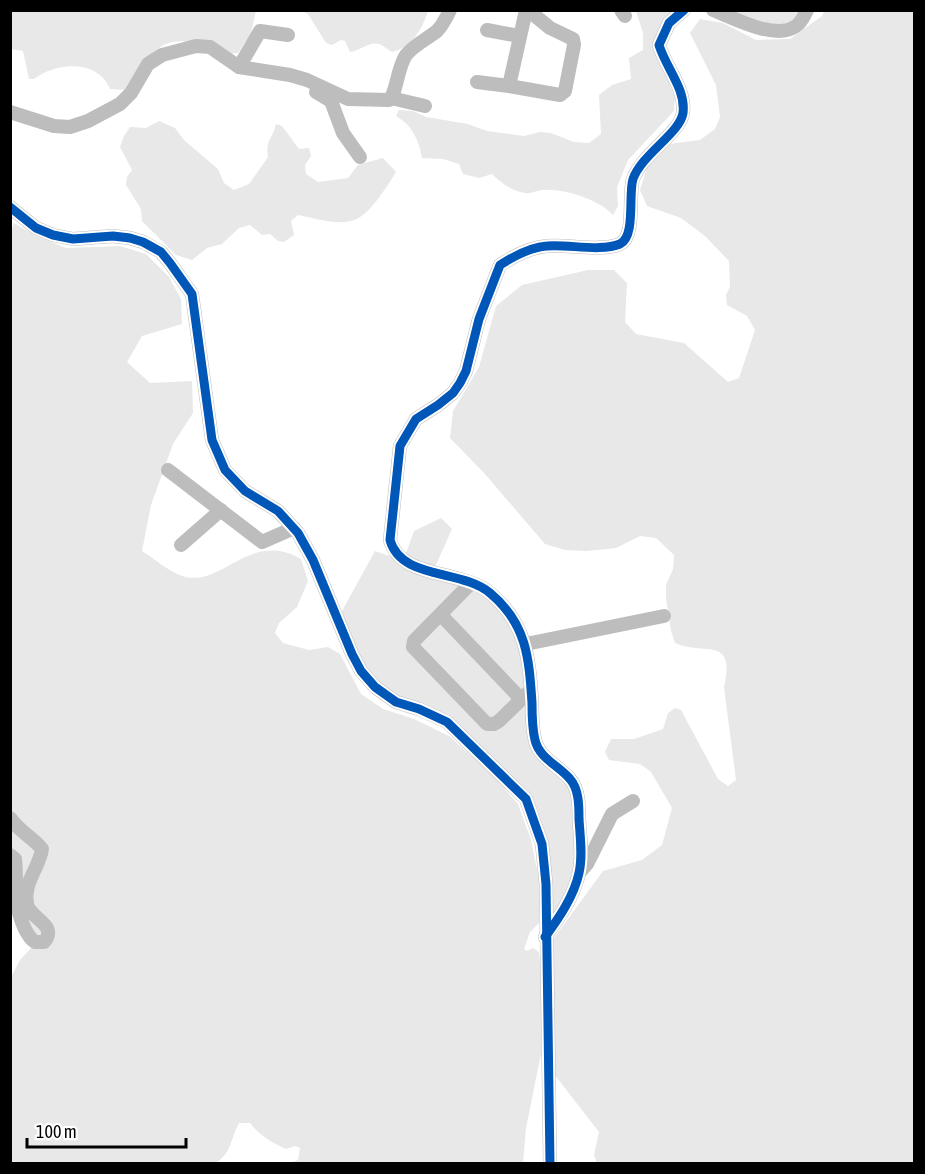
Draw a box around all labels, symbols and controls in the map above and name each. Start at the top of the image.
scale bar [27,1111,186,1149]
text: 100 m [36,1121,77,1142]

